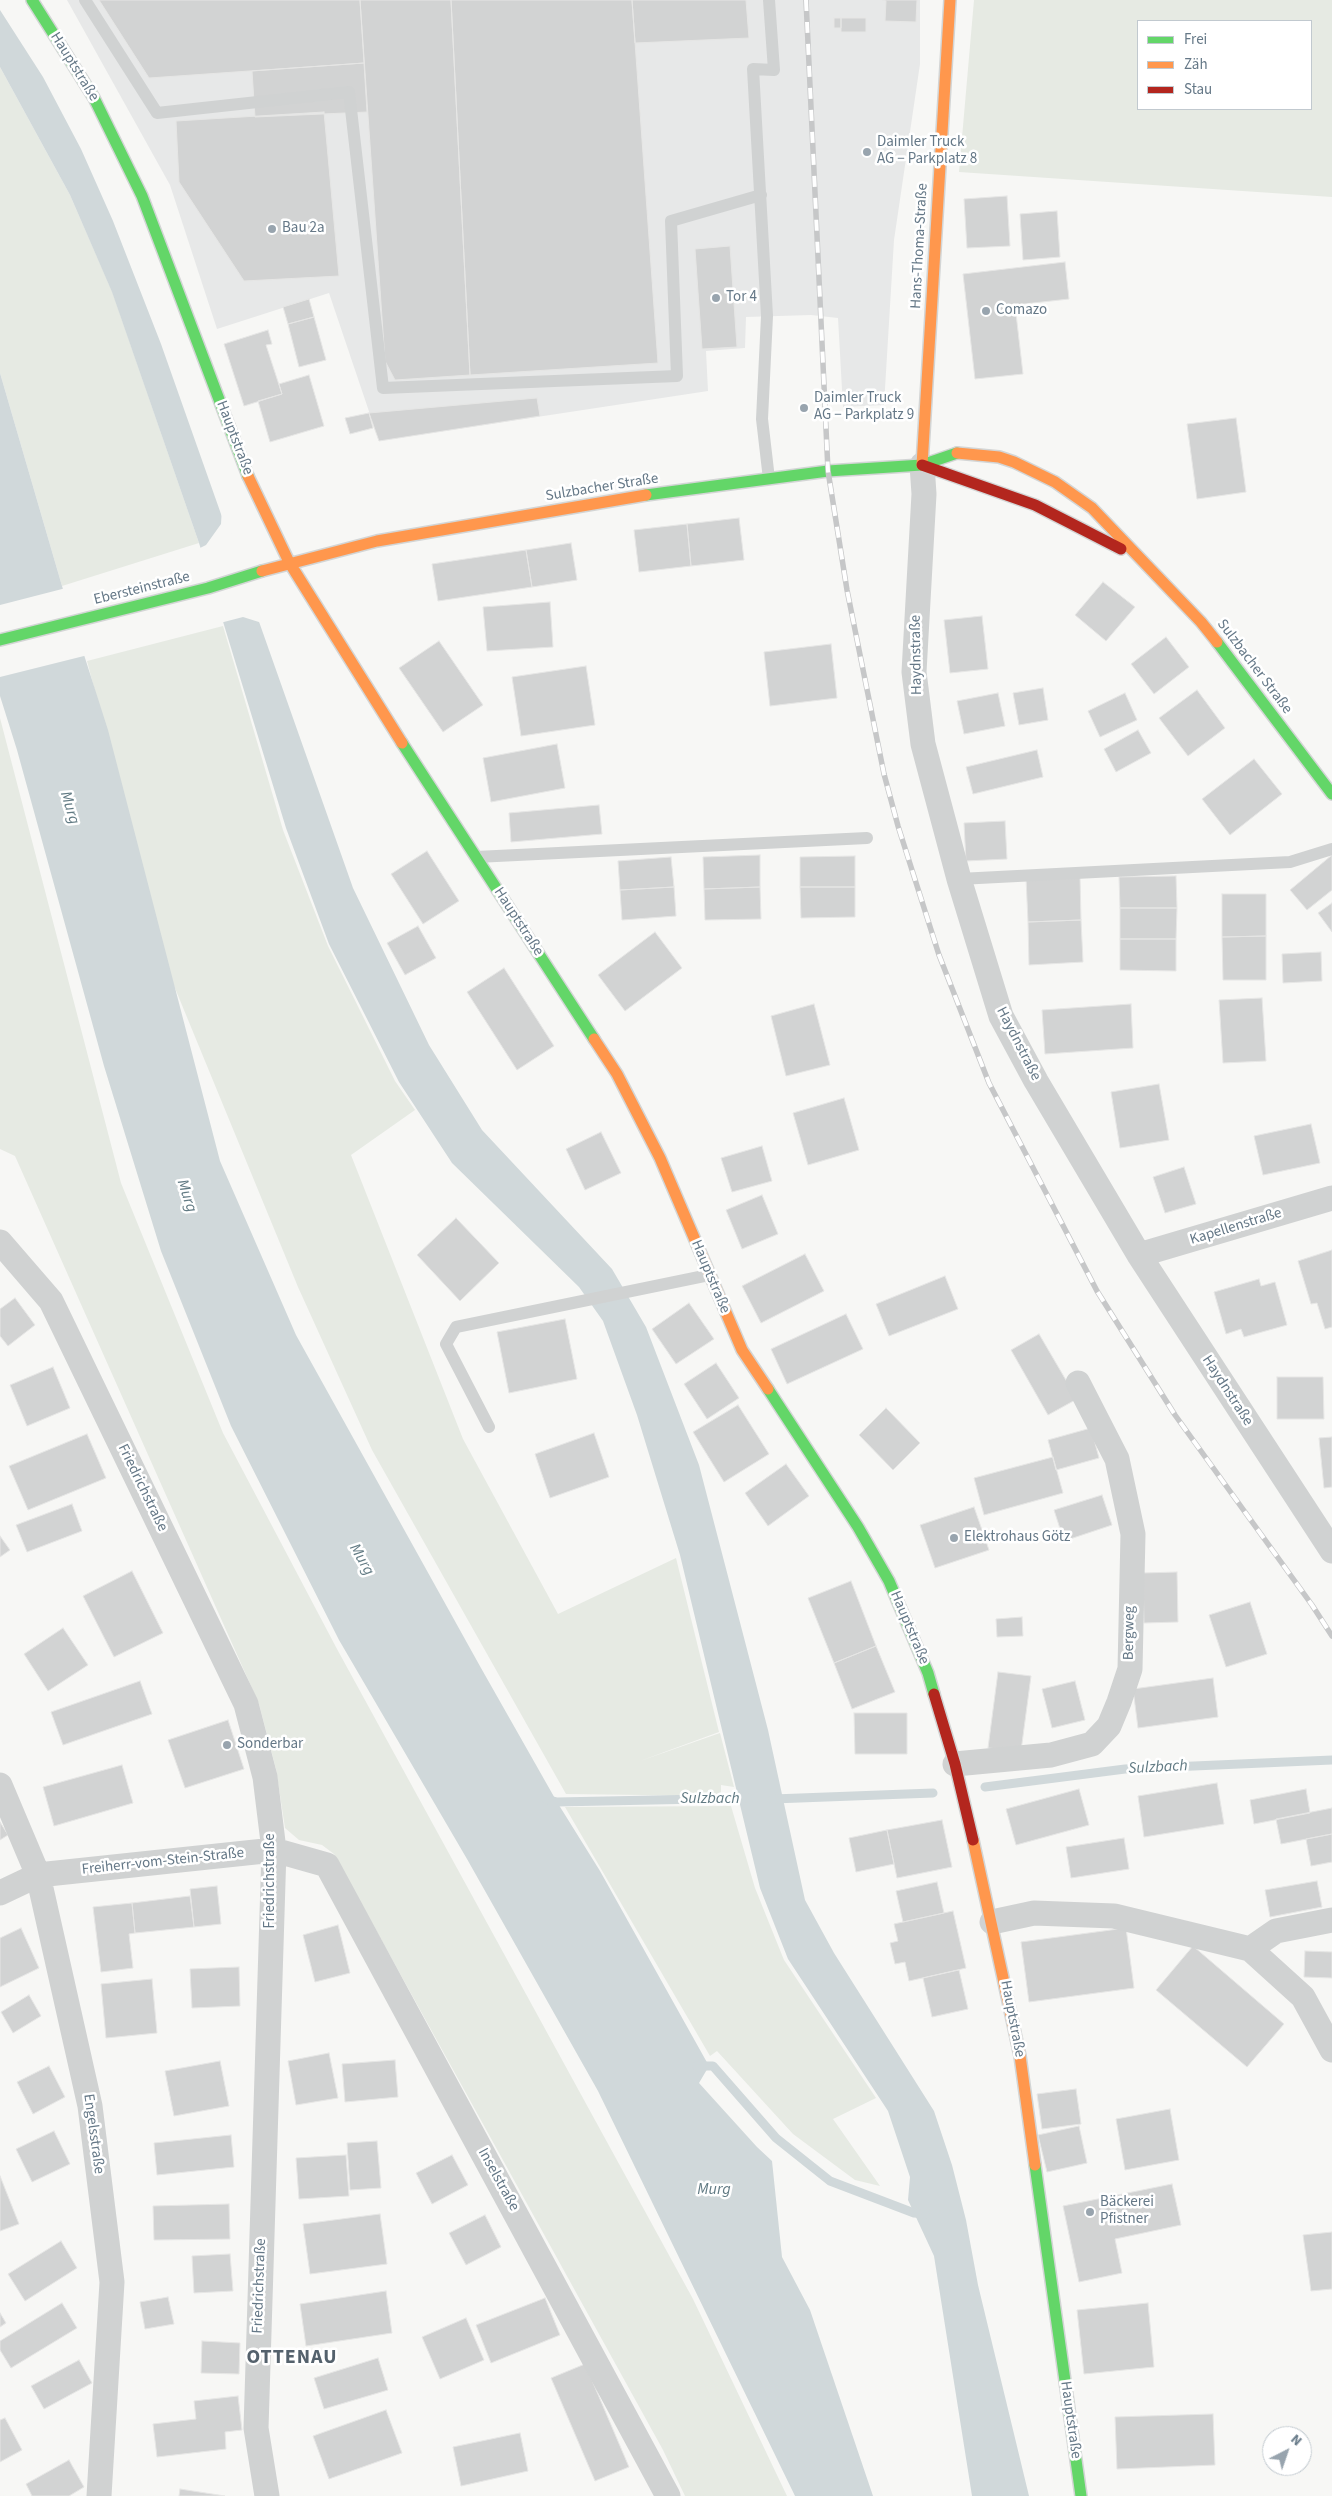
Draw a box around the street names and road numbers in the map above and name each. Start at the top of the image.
street label: Hauptstraße [46,29,102,105]
street label: Hans-Thoma-Straße [908,183,932,309]
street label: Hauptstraße [212,398,256,478]
street label: Sulzbacher Straße [544,470,660,506]
street label: Ebersteinstraße [92,568,192,610]
street label: Haydnstraße [907,615,927,695]
street label: Sulzbacher Straße [1213,616,1295,718]
street label: Hauptstraße [489,884,547,960]
street label: Haydnstraße [992,1004,1044,1084]
street label: Kapellenstraße [1188,1205,1284,1249]
street label: Hauptstraße [686,1238,734,1316]
street label: Haydnstraße [1198,1352,1256,1430]
street label: Friedrichstraße [113,1441,171,1535]
street label: Hauptstraße [885,1589,933,1667]
street label: Bergweg [1121,1606,1139,1660]
street label: Friedrichstraße [262,1833,280,1929]
street label: Freiherr-vom-Stein-Straße [81,1845,245,1879]
street label: Hauptstraße [996,1979,1028,2059]
street label: Engelsstraße [78,2093,108,2175]
street label: Inselstraße [473,2145,523,2215]
street label: Friedrichstraße [249,2238,271,2334]
street label: Hauptstraße [1056,2380,1084,2460]

